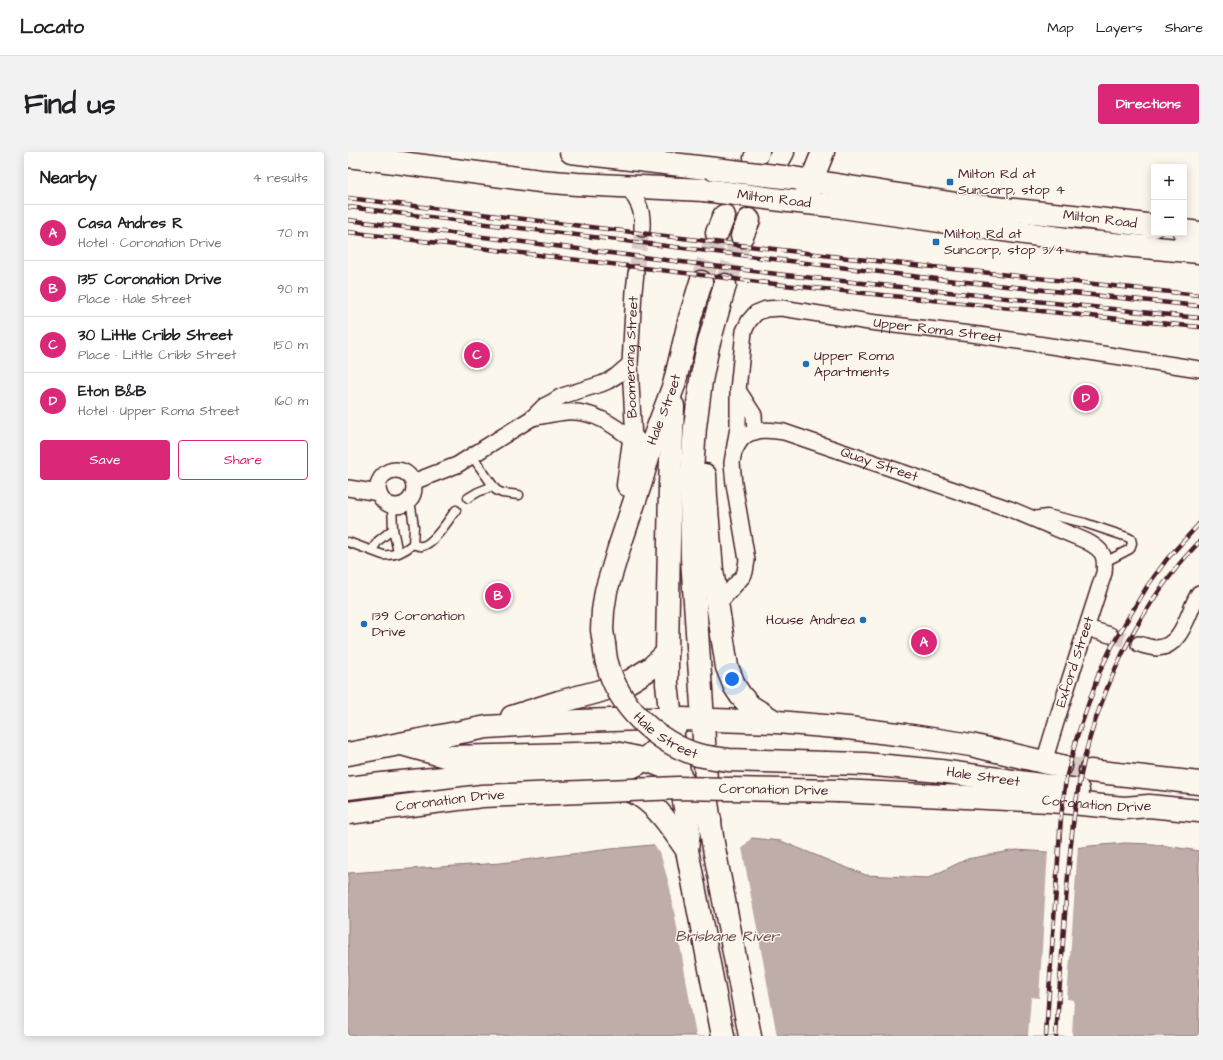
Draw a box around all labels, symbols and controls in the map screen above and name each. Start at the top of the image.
text: Locato [20,14,84,41]
text: Map [1047,18,1074,38]
text: Layers [1096,18,1143,38]
text: Share [1165,18,1203,38]
button: Directions [1098,84,1199,124]
text: Find us [24,85,115,124]
place label: Milton Rd at Suncorp, stop 4 [958,164,1065,200]
map controls [1151,164,1187,236]
button: + [1151,164,1187,200]
text: Nearby [40,166,97,190]
text: 4 results [253,169,308,187]
marker: Milton Rd at Suncorp, stop 4 [945,177,955,187]
street label: Milton Road [736,185,812,213]
button: − [1151,200,1187,236]
street label: Milton Road [1062,205,1138,234]
text: Casa Andres R [78,213,183,234]
text: A [49,224,57,242]
text: 70 m [276,224,308,242]
place label: Milton Rd at Suncorp, stop 3/4 [944,224,1065,260]
text: Hotel · Coronation Drive [78,234,221,252]
marker: Milton Rd at Suncorp, stop 3/4 [931,237,941,247]
text: 135 Coronation Drive [78,269,222,290]
text: B [48,280,58,298]
text: 90 m [277,280,308,298]
text: Place · Hale Street [78,290,191,308]
street label: Boomerang Street [620,295,644,419]
street label: Upper Roma Street [872,313,1003,348]
text: 30 Little Cribb Street [78,325,233,346]
text: C [48,336,58,354]
text: 150 m [274,336,308,354]
pin: C [464,340,490,370]
text: Place · Little Cribb Street [78,346,236,364]
place label: Upper Roma Apartments [814,346,894,382]
marker: Upper Roma Apartments [801,359,811,369]
street label: Hale Street [642,372,686,448]
text: Eton B&B [78,381,146,402]
pin: D [1073,383,1099,413]
text: D [49,392,57,410]
text: 160 m [275,392,308,410]
text: Hotel · Upper Roma Street [78,402,240,420]
button: Save [40,440,170,480]
button: Share [178,440,308,480]
street label: Quay Street [838,442,921,487]
pin: B [485,581,511,611]
place label: 139 Coronation Drive [372,606,465,642]
place label: House Andrea [766,610,855,630]
street label: Exford Street [1051,614,1099,710]
marker: House Andrea [858,615,868,625]
marker: 139 Coronation Drive [359,619,369,629]
pin: A [911,627,937,657]
your location [722,669,742,689]
street label: Hale Street [628,708,701,764]
street label: Hale Street [945,762,1022,792]
street label: Coronation Drive [719,779,829,801]
street label: Coronation Drive [395,785,506,817]
street label: Coronation Drive [1042,791,1152,818]
water label: Brisbane River [675,926,780,947]

